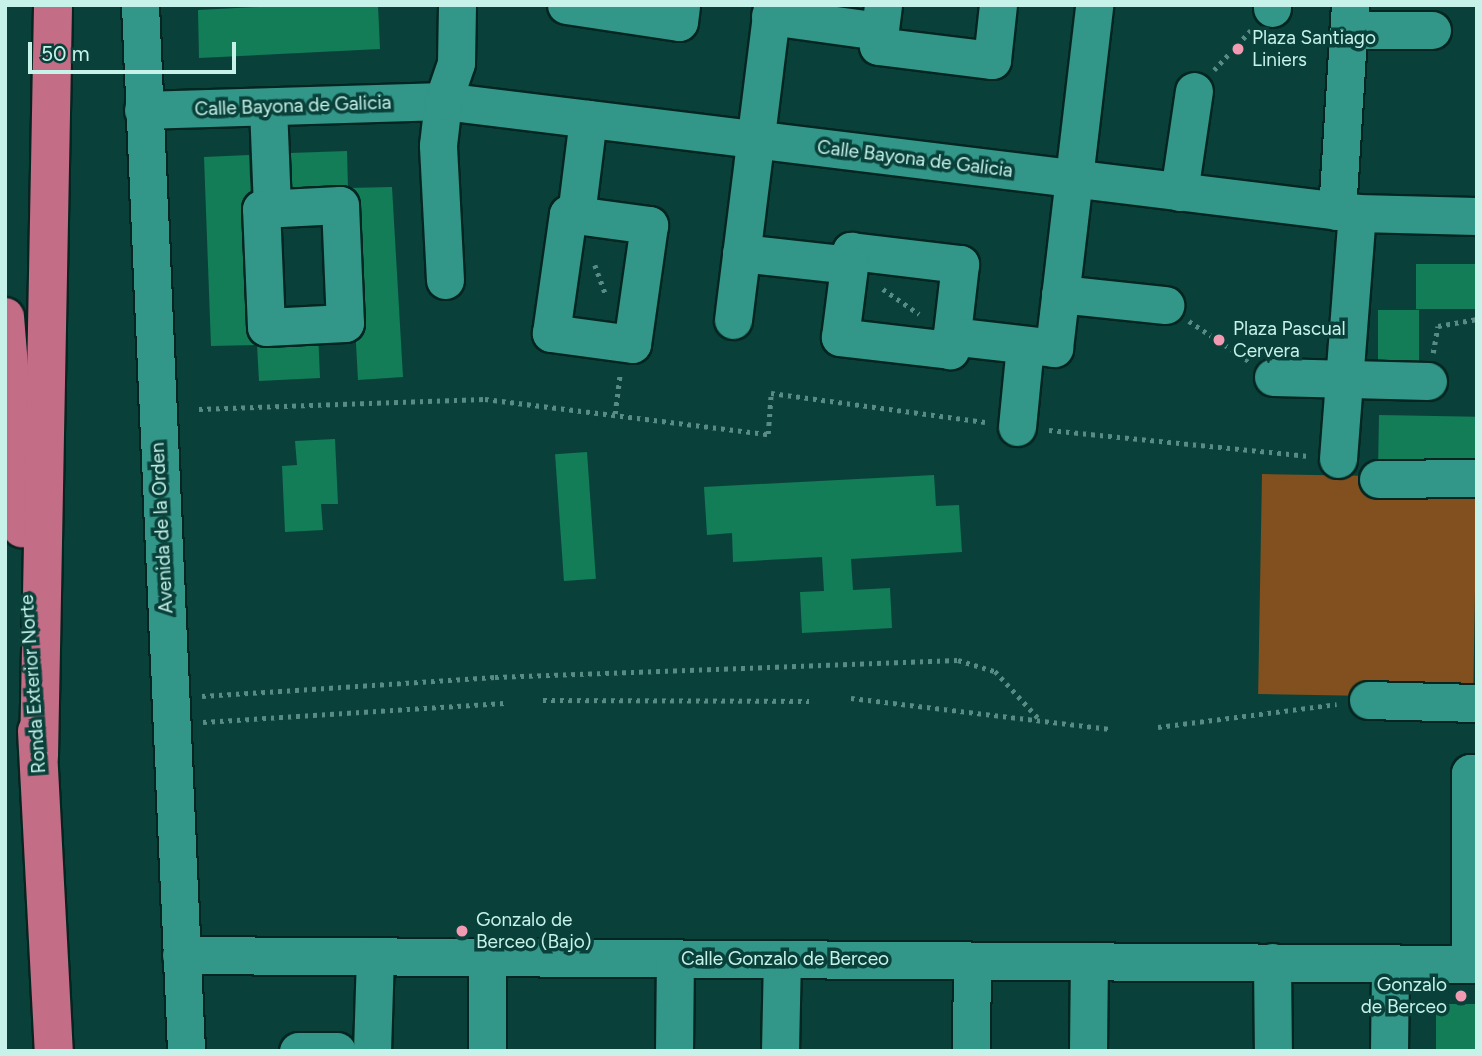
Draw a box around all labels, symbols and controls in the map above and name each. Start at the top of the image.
place label: Plaza Santiago Liniers [1252,27,1376,71]
scale bar [32,28,240,72]
text: 50 m [41,41,90,66]
marker: Plaza Santiago Liniers [1230,41,1246,57]
street label: Calle Bayona de Galicia [194,91,392,121]
street label: Calle Bayona de Galicia [816,136,1014,182]
place label: Plaza Pascual Cervera [1233,318,1346,362]
marker: Plaza Pascual Cervera [1211,332,1227,348]
street label: Avenida de la Orden [146,442,178,614]
street label: Ronda Exterior Norte [15,594,51,774]
place label: Gonzalo de Berceo (Bajo) [476,909,592,953]
marker: Gonzalo de Berceo (Bajo) [454,923,470,939]
street label: Calle Gonzalo de Berceo [681,948,889,970]
place label: Gonzalo de Berceo [1361,974,1447,1018]
marker: Gonzalo de Berceo [1453,988,1469,1004]

